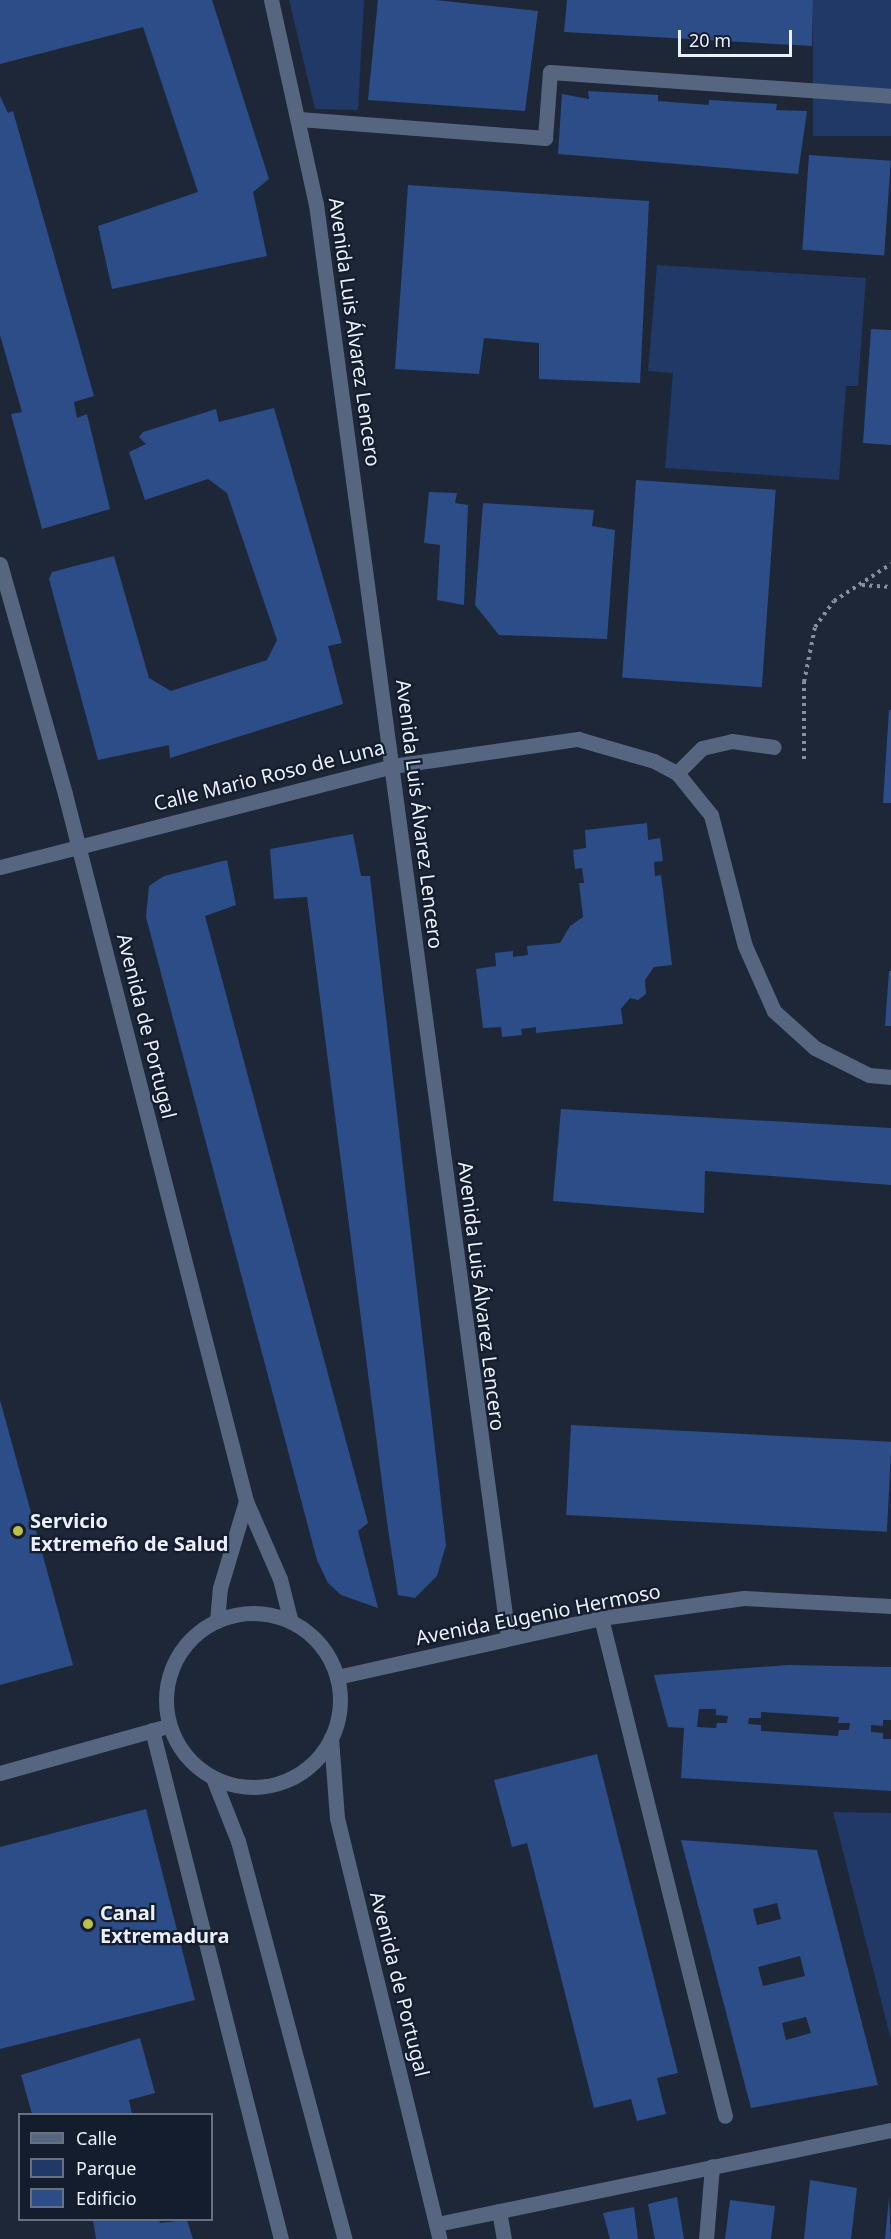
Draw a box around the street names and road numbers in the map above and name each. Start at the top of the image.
street label: Avenida Luis Álvarez Lencero [324,196,386,468]
street label: Avenida Luis Álvarez Lencero [392,678,448,950]
street label: Calle Mario Roso de Luna [151,735,387,815]
street label: Avenida de Portugal [112,931,182,1121]
street label: Avenida Luis Álvarez Lencero [454,1160,510,1432]
street label: Avenida Eugenio Hermoso [413,1578,663,1650]
street label: Avenida de Portugal [365,1889,435,2079]

